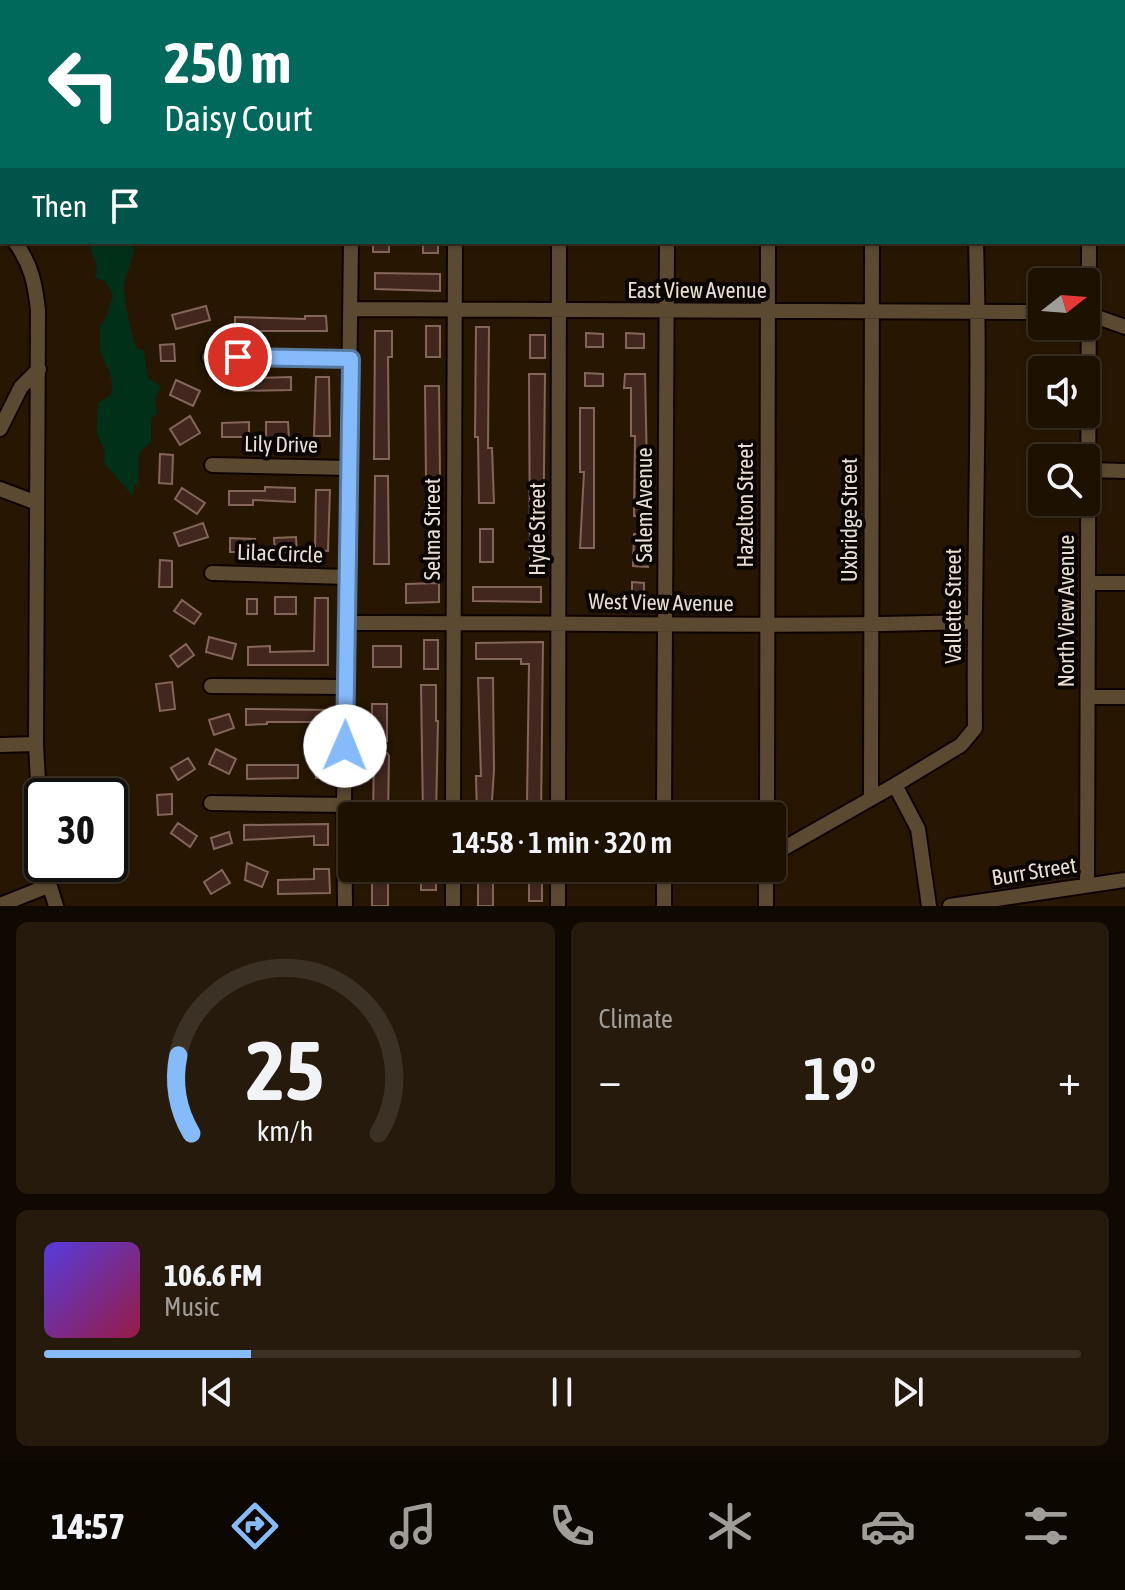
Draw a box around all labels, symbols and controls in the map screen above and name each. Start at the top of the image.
text: 250 m [164,31,291,95]
icon: left [32,32,136,136]
text: Daisy Court [164,97,313,139]
icon: arrive [103,184,147,228]
text: Then [32,189,87,223]
north arrow [1028,268,1100,340]
map controls [1028,268,1100,516]
street label: East View Avenue [627,277,767,303]
pin [204,323,272,391]
icon: arrive [216,335,260,379]
button: sound [1028,356,1100,428]
street label: Lily Drive [244,430,318,458]
street label: Hazelton Street [732,443,758,567]
button: search [1028,444,1100,516]
street label: Salem Avenue [631,448,657,562]
street label: Uxbridge Street [836,458,862,582]
street label: Selma Street [419,478,445,580]
street label: Hyde Street [524,482,550,576]
street label: North View Avenue [1053,535,1079,687]
street label: Lilac Circle [237,539,323,567]
street label: Vallette Street [940,548,966,664]
street label: West View Avenue [588,588,734,616]
position arrow [303,704,387,788]
speed limit sign: 30 [24,778,128,882]
text: 14:58 · 1 min · 320 m [452,825,672,859]
street label: Burr Street [990,851,1078,891]
text: Climate [599,1004,673,1034]
text: 25 [246,1022,324,1118]
text: 19° [803,1044,876,1113]
text: − [599,1054,621,1104]
text: + [1058,1054,1081,1104]
text: km/h [257,1114,314,1147]
text: 106.6 FM [164,1258,262,1292]
text: Music [164,1292,219,1322]
icon: previous [195,1370,239,1414]
icon: pause [540,1370,584,1414]
icon: next [886,1370,930,1414]
icon: directions [227,1498,283,1554]
icon: music [385,1498,441,1554]
icon: phone [544,1498,600,1554]
icon: climate [702,1498,758,1554]
icon: car [860,1498,916,1554]
icon: filters [1018,1498,1074,1554]
text: 14:57 [51,1505,125,1547]

